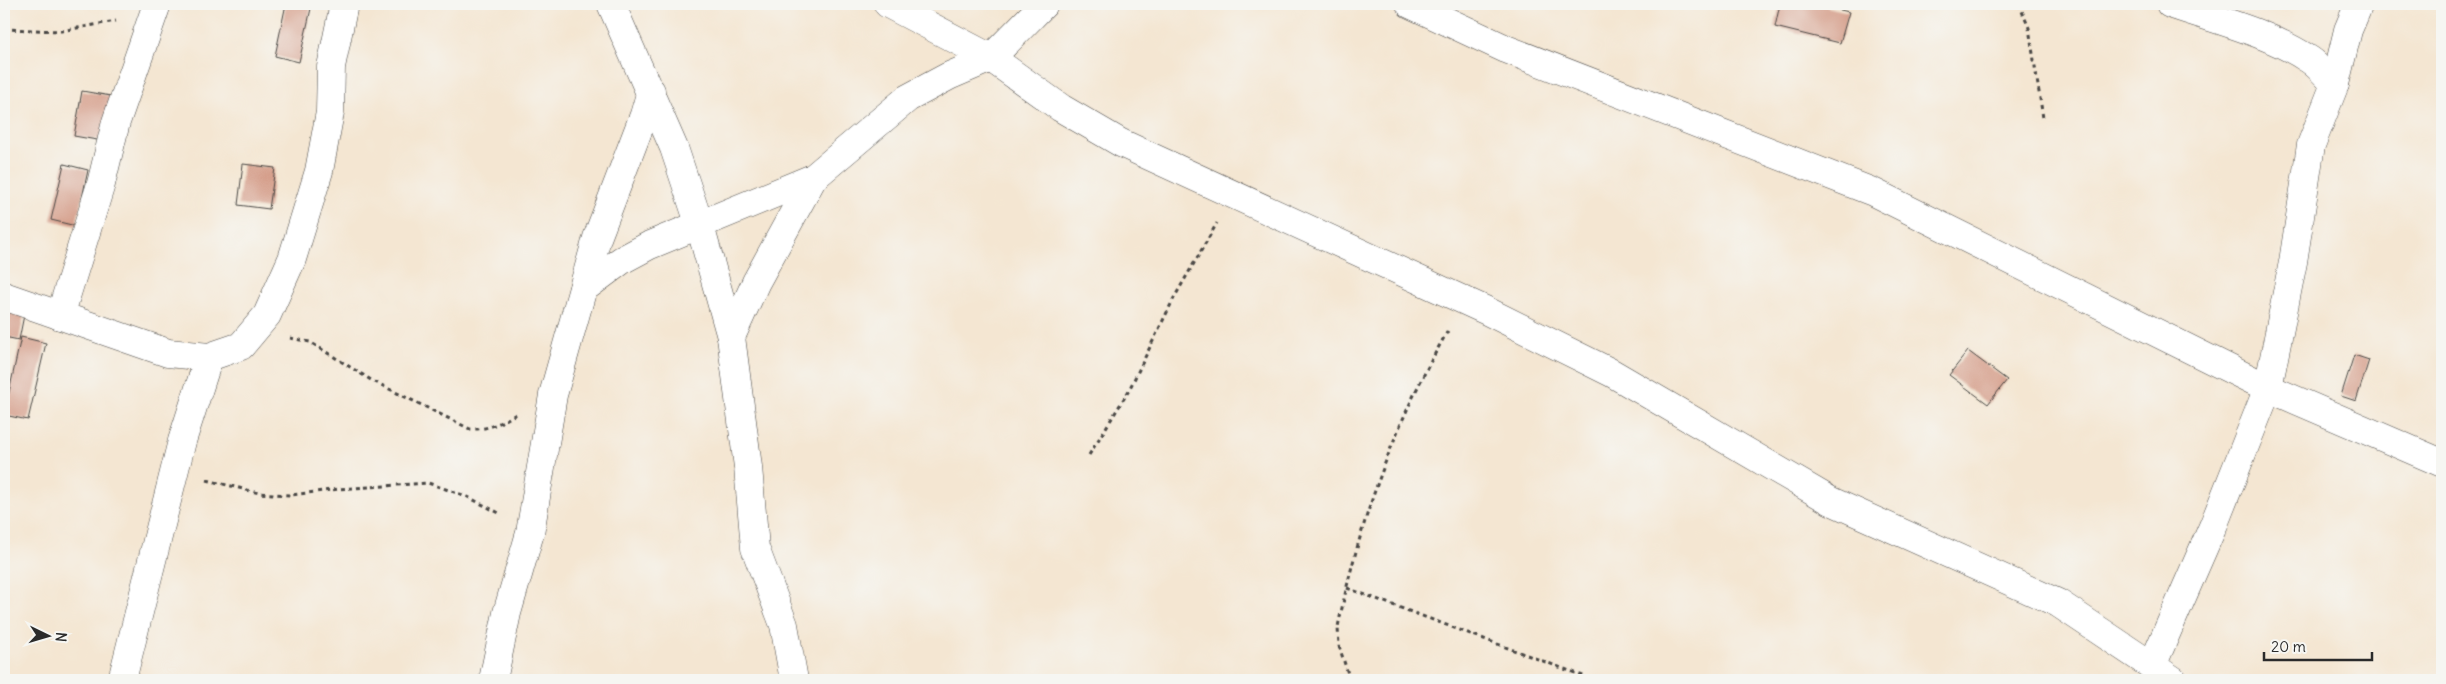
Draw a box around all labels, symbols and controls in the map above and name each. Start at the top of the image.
north arrow [22,612,72,662]
scale bar [2264,629,2371,661]
text: N [52,632,70,643]
text: 20 m [2271,637,2306,656]

